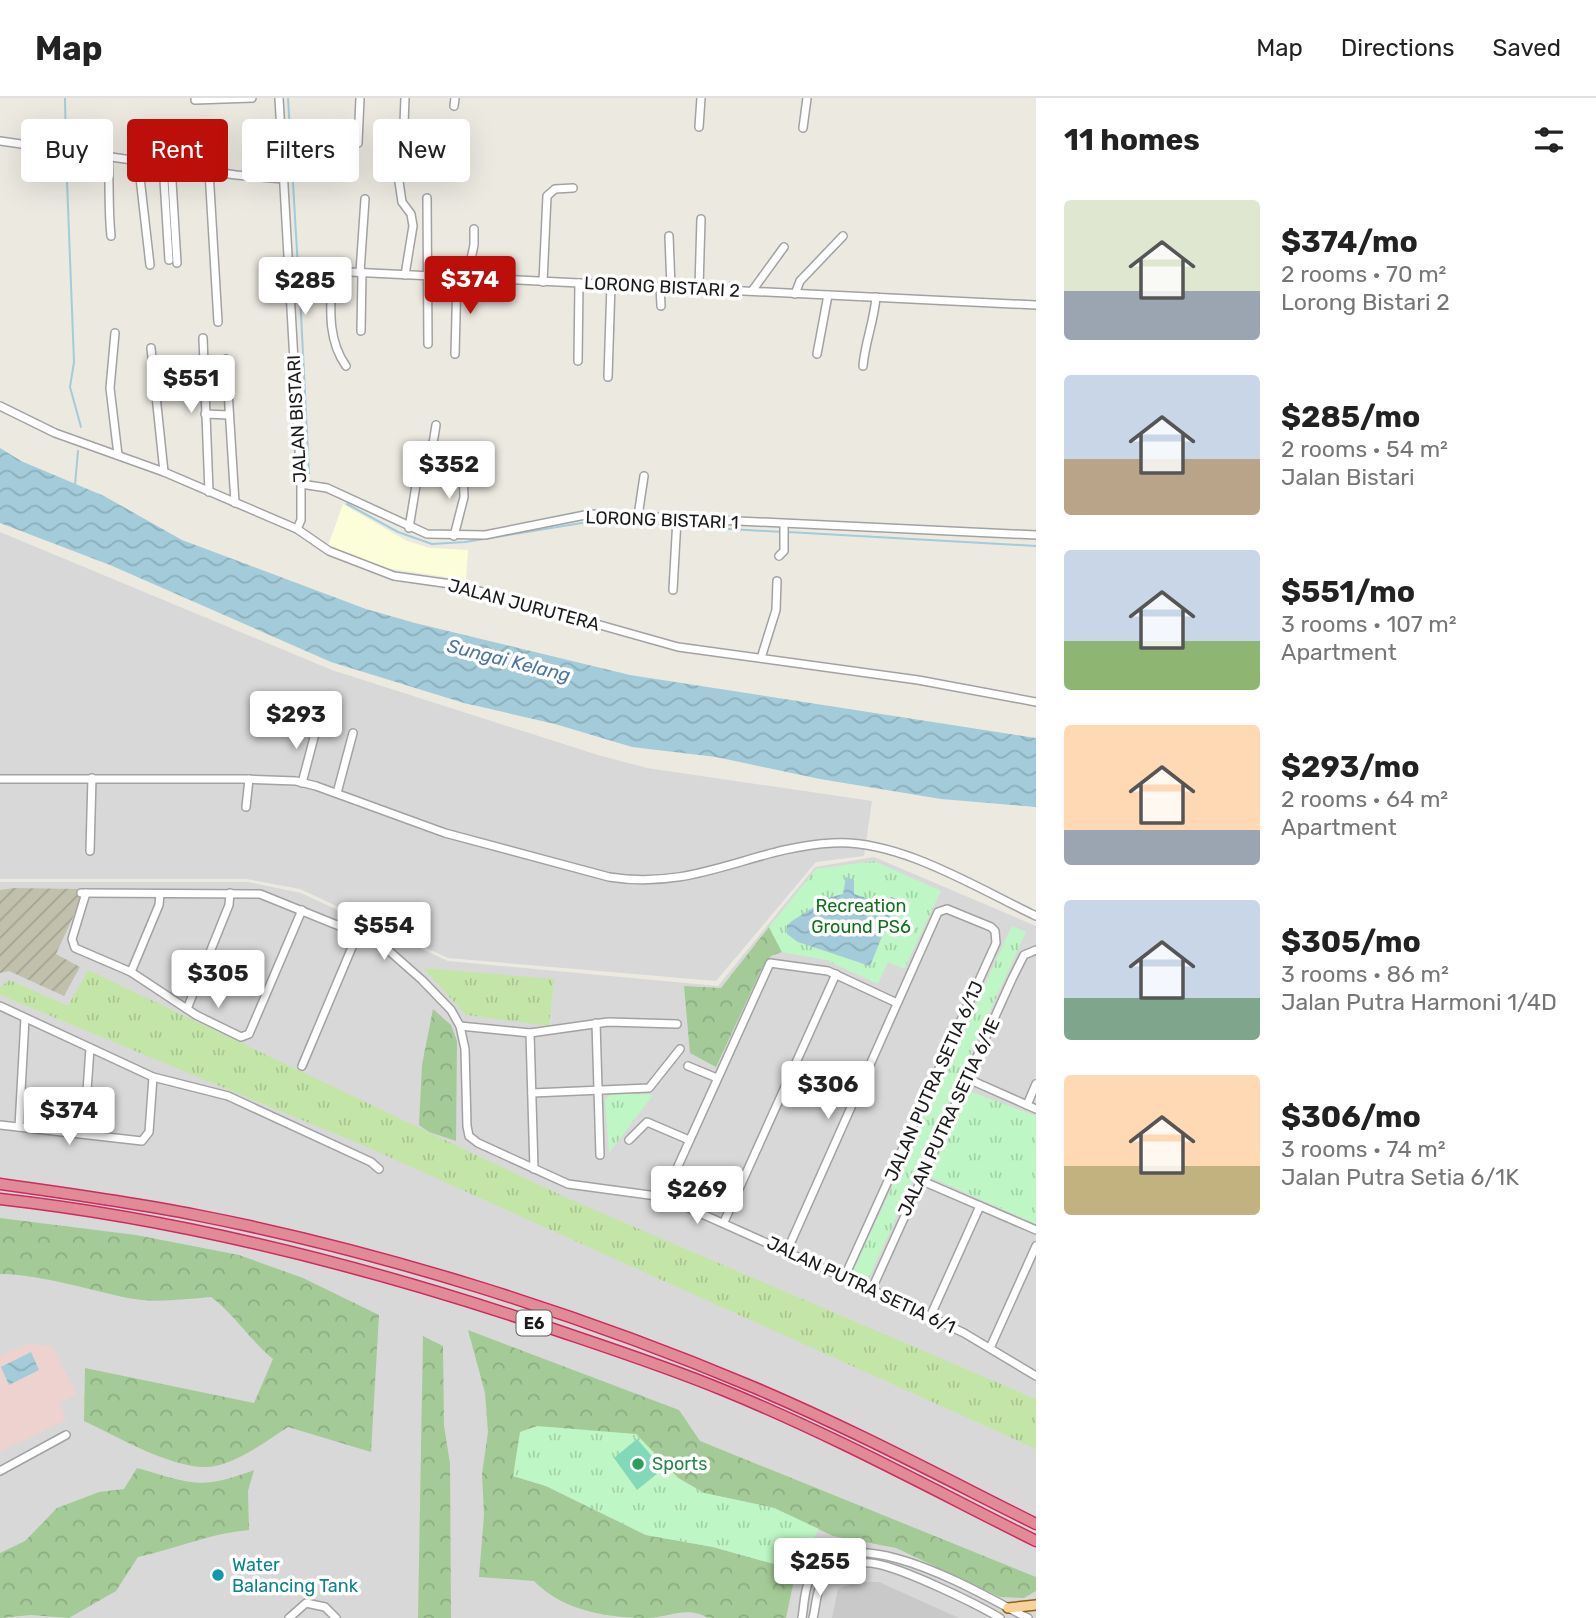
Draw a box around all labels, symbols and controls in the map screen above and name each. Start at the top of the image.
text: Map [35,29,103,68]
text: Map [1256,34,1303,62]
text: Directions [1341,34,1454,62]
text: Saved [1492,34,1561,62]
chip: Buy [21,119,113,182]
chip: Rent [127,119,228,182]
chip: Filters [242,119,359,182]
chip: New [373,119,470,182]
icon: filters [1530,121,1568,159]
text: 11 homes [1064,122,1200,158]
text: $374/mo [1281,224,1418,260]
icon: home [1120,228,1204,312]
pin: $374 [429,256,511,316]
pin: $285 [264,258,346,317]
text: 2 rooms · 70 m² [1281,260,1446,288]
text: $374 [441,265,499,293]
text: $285 [275,266,335,294]
street label: LORONG BISTARI 2 [583,272,741,302]
text: Lorong Bistari 2 [1281,288,1450,316]
street label: JALAN BISTARI [283,354,311,484]
pin: $551 [150,356,232,415]
text: $551 [163,364,219,392]
text: $285/mo [1281,399,1420,435]
icon: home [1120,403,1204,487]
text: 2 rooms · 54 m² [1281,435,1448,463]
pin: $352 [408,442,490,501]
text: $352 [419,450,479,478]
text: Jalan Bistari [1281,463,1415,491]
street label: LORONG BISTARI 1 [585,506,739,534]
street label: JALAN JURUTERA [446,574,602,636]
text: $551/mo [1281,574,1415,610]
icon: home [1120,578,1204,662]
text: 3 rooms · 107 m² [1281,610,1457,638]
water label: Sungai Kelang [445,634,573,687]
text: Apartment [1281,638,1397,666]
pin: $293 [255,692,337,751]
text: $293 [266,700,326,728]
text: $293/mo [1281,749,1419,785]
icon: home [1120,753,1204,837]
text: 2 rooms · 64 m² [1281,785,1448,813]
text: Apartment [1281,813,1397,841]
park label: Recreation Ground PS6 [811,895,911,938]
pin: $554 [343,902,425,962]
text: $554 [354,911,414,939]
text: $305/mo [1281,924,1421,960]
icon: home [1120,928,1204,1012]
pin: $305 [177,950,259,1010]
text: $305 [187,959,249,987]
text: 3 rooms · 86 m² [1281,960,1449,988]
street label: JALAN PUTRA SETIA 6/1J [880,978,988,1184]
text: Jalan Putra Harmoni 1/4D [1281,988,1557,1016]
street label: JALAN PUTRA SETIA 6/1E [893,1014,1005,1220]
pin: $306 [787,1062,869,1121]
text: $306 [797,1070,859,1098]
pin: $374 [28,1088,110,1147]
text: $374 [40,1096,98,1124]
text: $306/mo [1281,1099,1421,1135]
icon: home [1120,1103,1204,1187]
text: 3 rooms · 74 m² [1281,1135,1446,1163]
text: Jalan Putra Setia 6/1K [1281,1163,1519,1191]
pin: $269 [656,1166,738,1226]
text: $269 [667,1175,727,1203]
street label: JALAN PUTRA SETIA 6/1 [763,1232,959,1338]
road number: E6 [516,1310,552,1336]
place label: Sports [652,1453,707,1475]
marker: Sports [630,1456,646,1472]
pin: $255 [779,1538,861,1598]
text: $255 [790,1547,850,1575]
place label: Water Balancing Tank [232,1554,359,1597]
marker: Water Balancing Tank [210,1567,226,1583]

